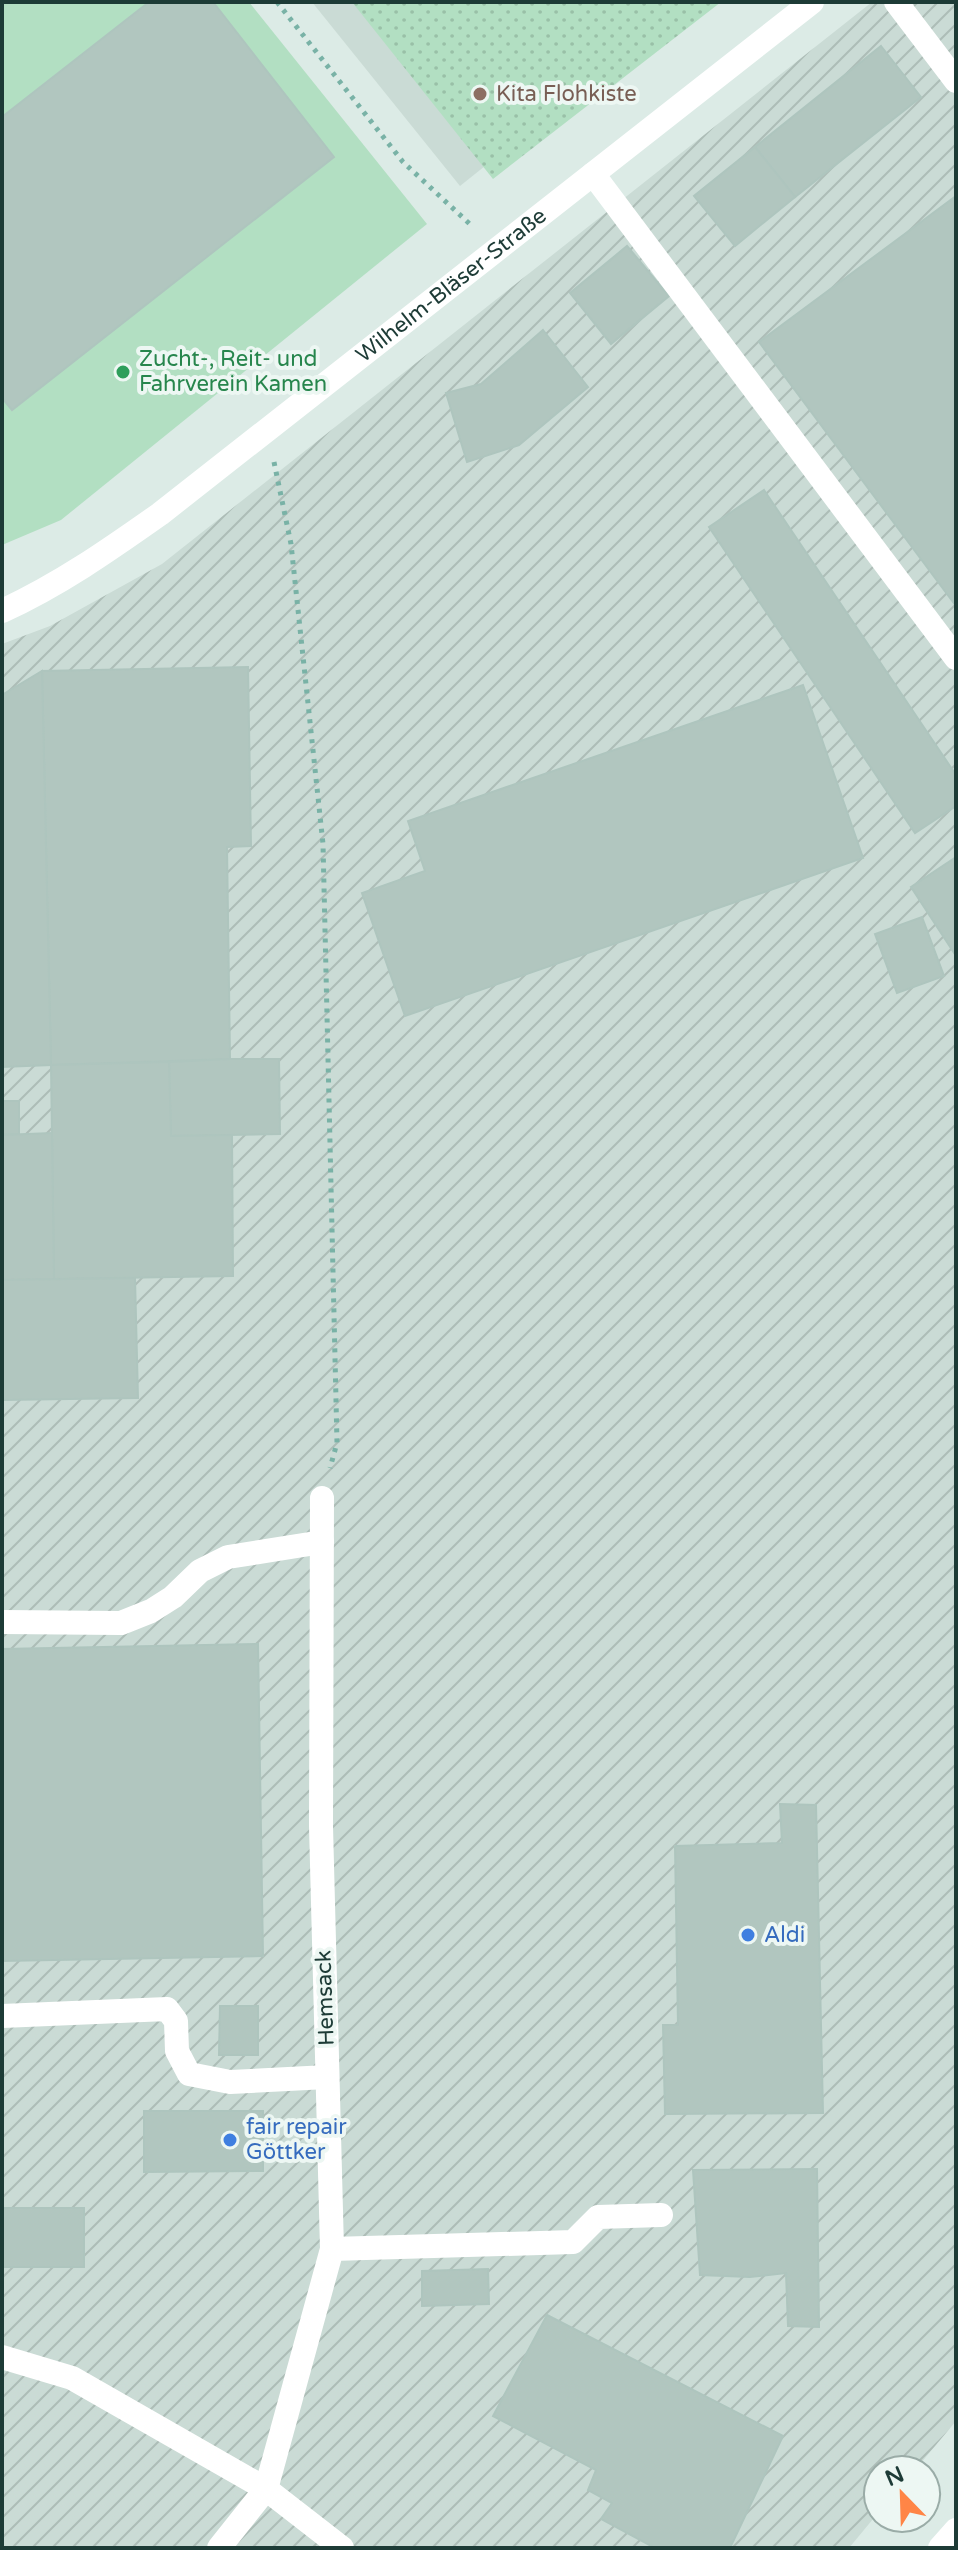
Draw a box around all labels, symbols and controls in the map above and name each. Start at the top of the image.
place label: Kita Flohkiste [496,81,637,107]
marker: Kita Flohkiste [471,85,489,103]
street label: Wilhelm-Bläser-Straße [351,203,552,368]
place label: Zucht-, Reit- und Fahrverein Kamen [139,346,327,397]
marker: Zucht-, Reit- und Fahrverein Kamen [114,363,132,381]
place label: Aldi [764,1922,805,1948]
marker: Aldi [739,1926,757,1944]
street label: Hemsack [310,1950,340,2046]
place label: fair repair Göttker [246,2114,347,2165]
marker: fair repair Göttker [221,2131,239,2149]
north arrow [862,2454,942,2534]
text: N [881,2461,908,2492]

